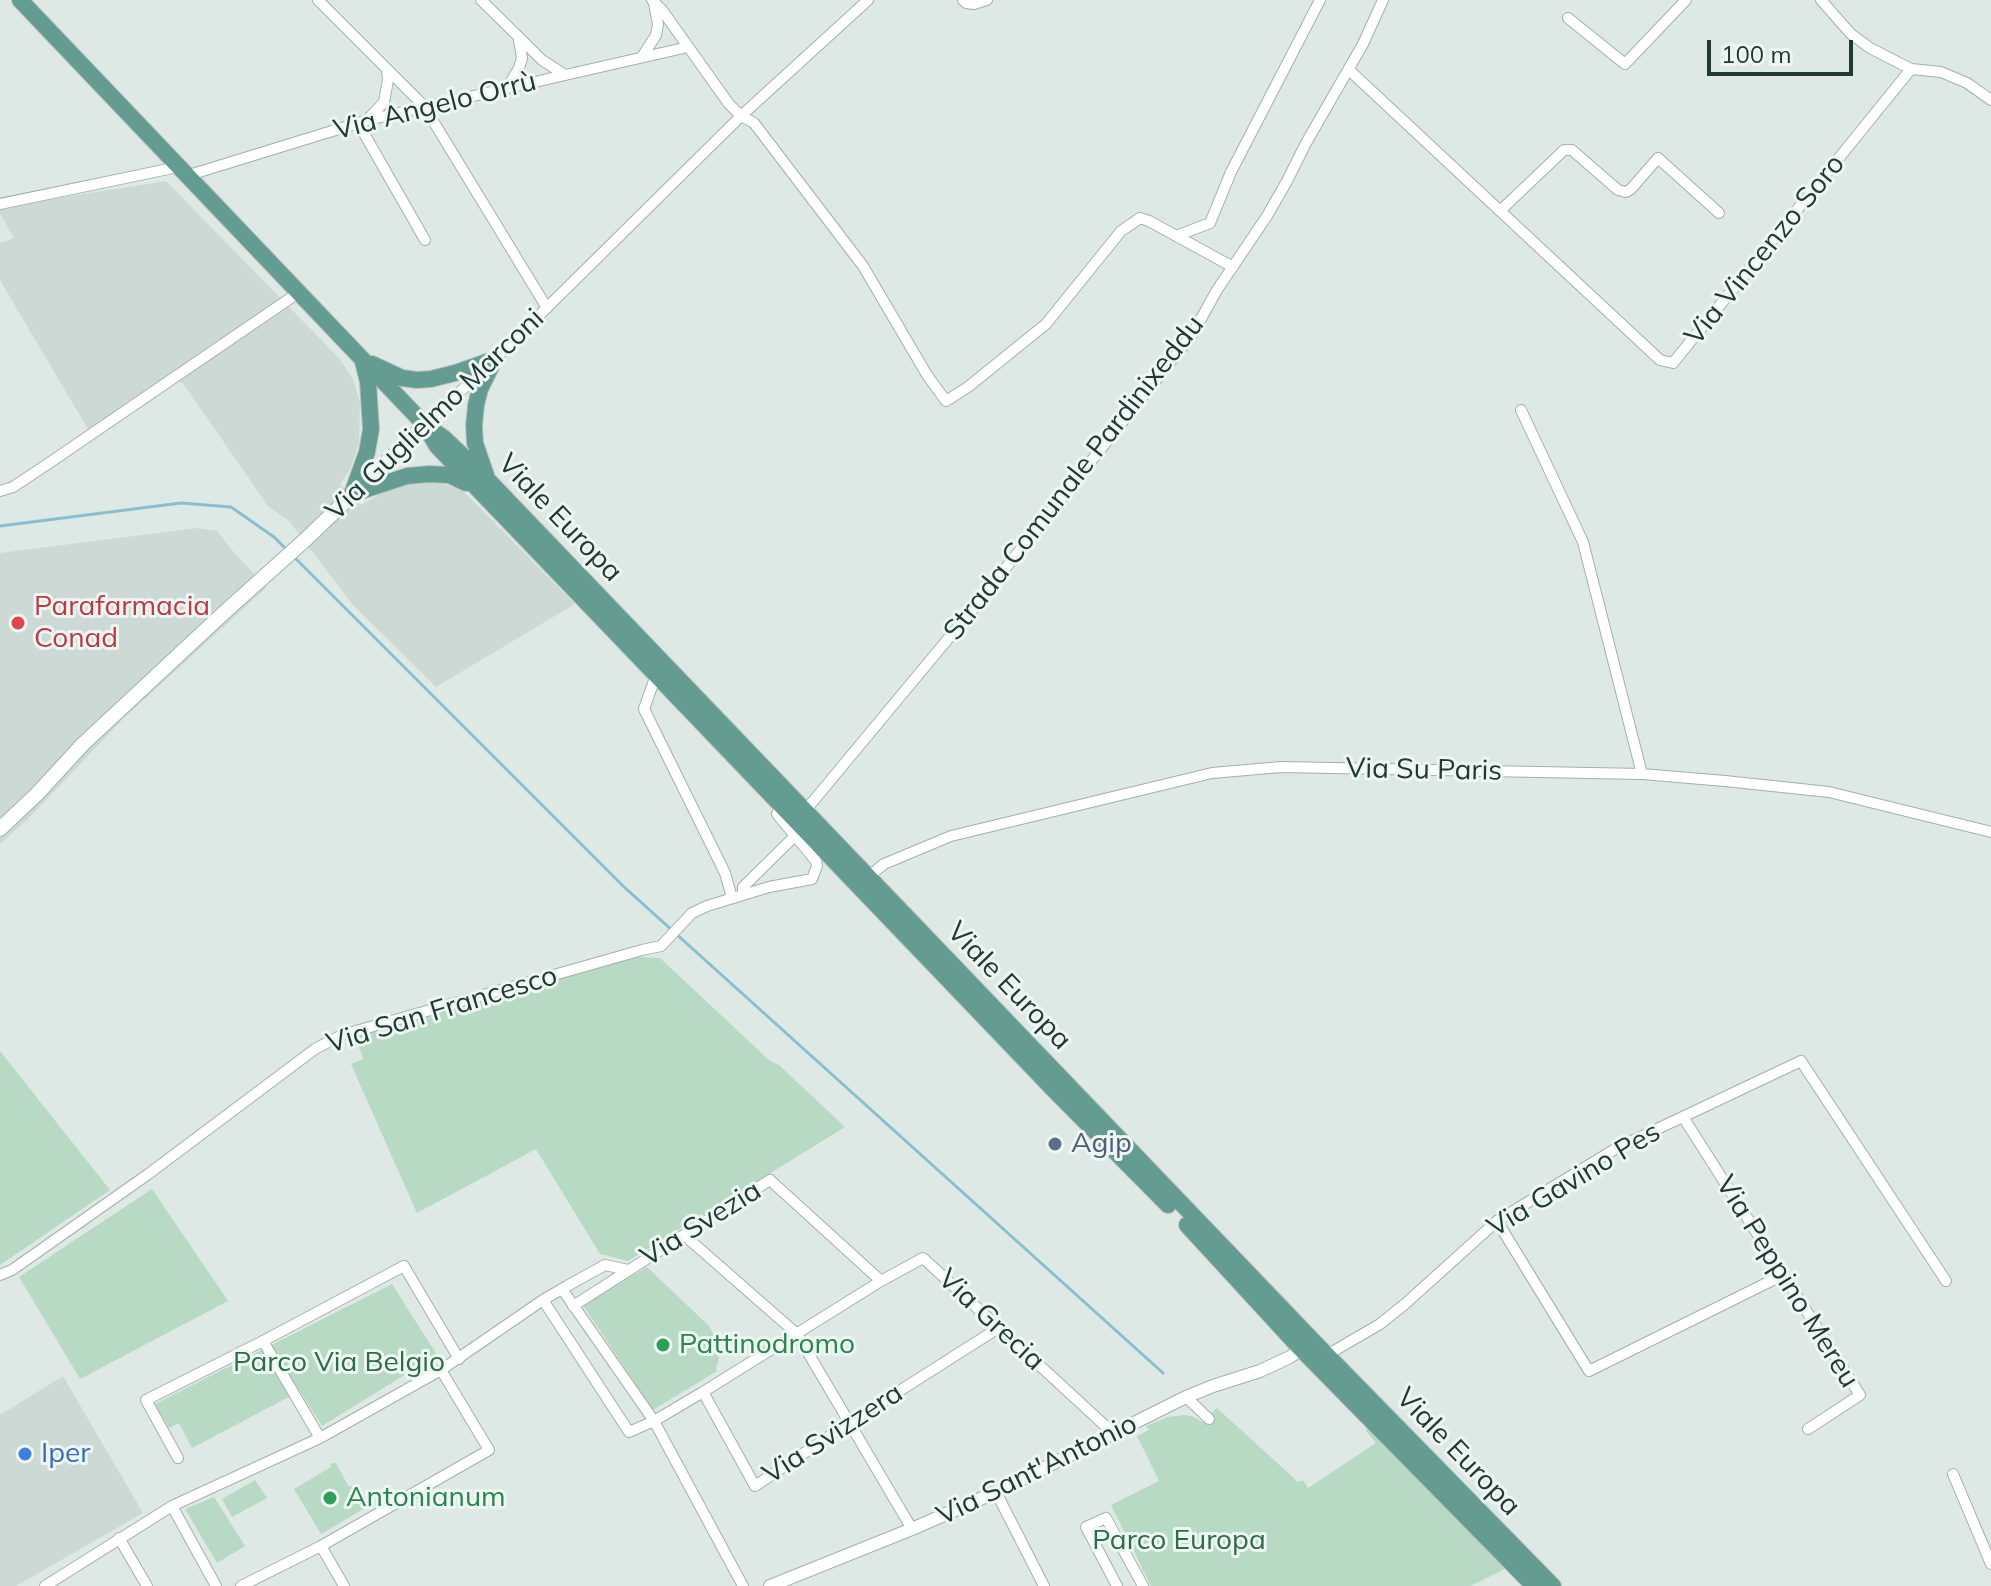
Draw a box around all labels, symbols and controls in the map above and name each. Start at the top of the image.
scale bar [1711,24,1857,74]
text: 100 m [1721,39,1792,69]
street label: Via Angelo Orrù [330,65,540,147]
street label: Via Vincenzo Soro [1678,148,1852,352]
street label: Via Guglielmo Marconi [319,302,551,528]
street label: Strada Comunale Pardinixeddu [937,309,1211,647]
street label: Viale Europa [491,447,629,589]
place label: Parafarmacia Conad [34,590,210,656]
marker: Parafarmacia Conad [9,614,27,632]
street label: Via Su Paris [1346,752,1502,788]
street label: Viale Europa [940,915,1078,1057]
street label: Via San Francesco [323,959,561,1061]
street label: Via Gavino Pes [1482,1115,1666,1245]
place label: Agip [1071,1127,1132,1161]
marker: Agip [1046,1135,1064,1153]
street label: Via Peppino Mereu [1708,1170,1866,1394]
street label: Via Svezia [635,1174,767,1274]
street label: Via Grecia [931,1262,1051,1378]
place label: Pattinodromo [679,1328,855,1362]
marker: Pattinodromo [654,1336,672,1354]
park label: Parco Via Belgio [233,1346,445,1380]
street label: Via Svizzera [757,1376,909,1492]
street label: Viale Europa [1389,1381,1527,1523]
street label: Via Sant'Antonio [931,1407,1143,1533]
place label: Iper [41,1437,90,1471]
marker: Iper [16,1445,34,1463]
place label: Antonianum [346,1481,506,1515]
marker: Antonianum [321,1489,339,1507]
park label: Parco Europa [1092,1524,1266,1558]

